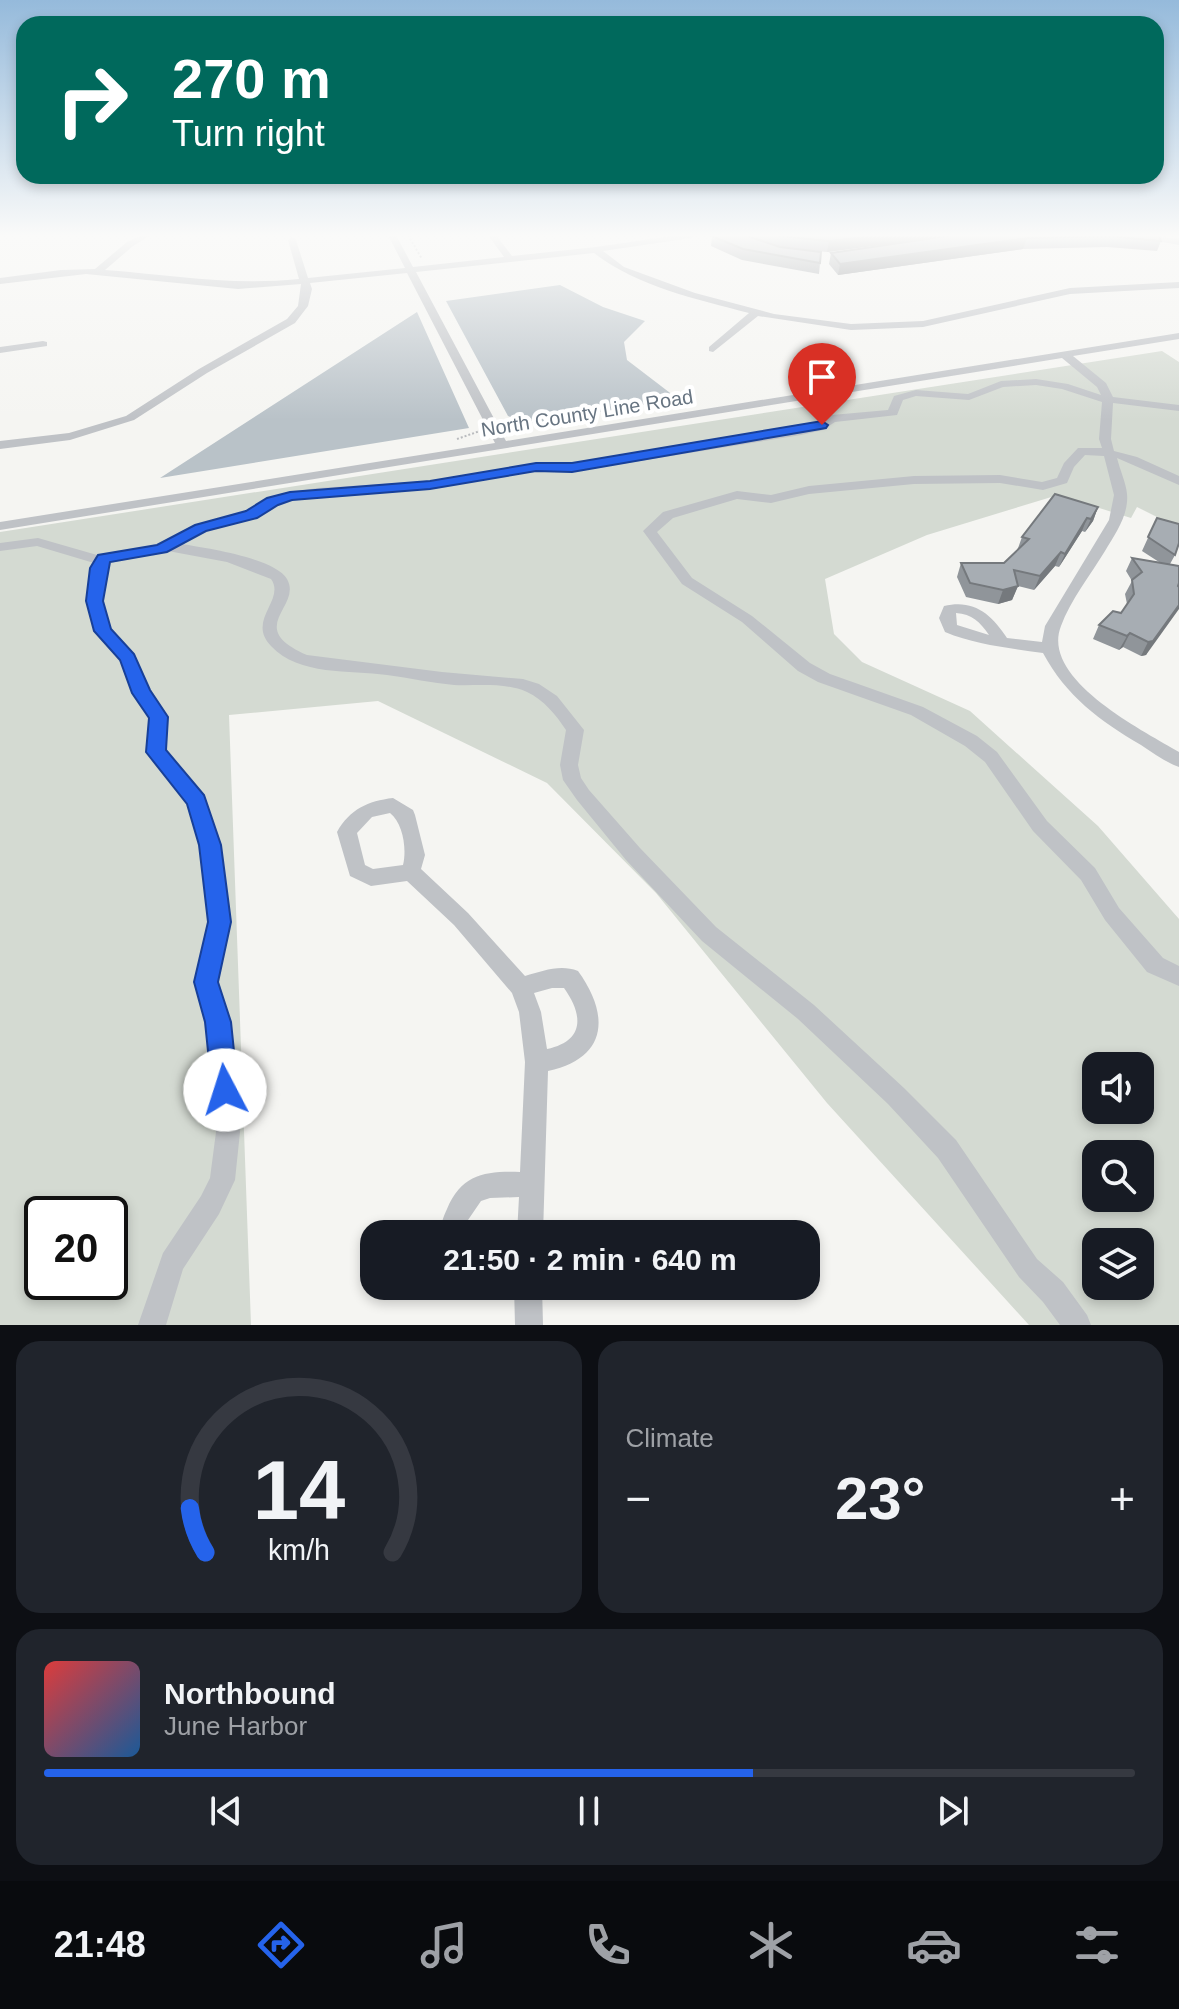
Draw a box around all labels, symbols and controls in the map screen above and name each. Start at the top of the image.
text: 270 m [172,47,331,110]
icon: right [40,48,144,152]
text: Turn right [172,113,325,154]
pin [788,343,856,425]
icon: arrive [800,355,844,399]
street label: North County Line Road [479,385,695,441]
position arrow [183,1048,267,1132]
map controls [1082,1052,1154,1300]
button: sound [1082,1052,1154,1124]
button: search [1082,1140,1154,1212]
speed limit sign: 20 [24,1196,128,1300]
button: layers [1082,1228,1154,1300]
text: 21:50 · 2 min · 640 m [443,1243,737,1276]
text: Climate [626,1423,714,1453]
text: 14 [252,1444,345,1537]
text: 23° [835,1465,926,1532]
text: − [626,1474,651,1523]
text: + [1109,1474,1135,1523]
text: km/h [268,1534,330,1566]
text: Northbound [164,1677,336,1710]
text: June Harbor [164,1711,307,1741]
icon: previous [204,1789,248,1833]
icon: pause [567,1789,611,1833]
icon: next [931,1789,975,1833]
icon: directions [253,1917,309,1973]
icon: music [416,1917,472,1973]
icon: phone [580,1917,636,1973]
icon: climate [743,1917,799,1973]
icon: car [906,1917,962,1973]
icon: filters [1069,1917,1125,1973]
text: 21:48 [54,1924,146,1965]

